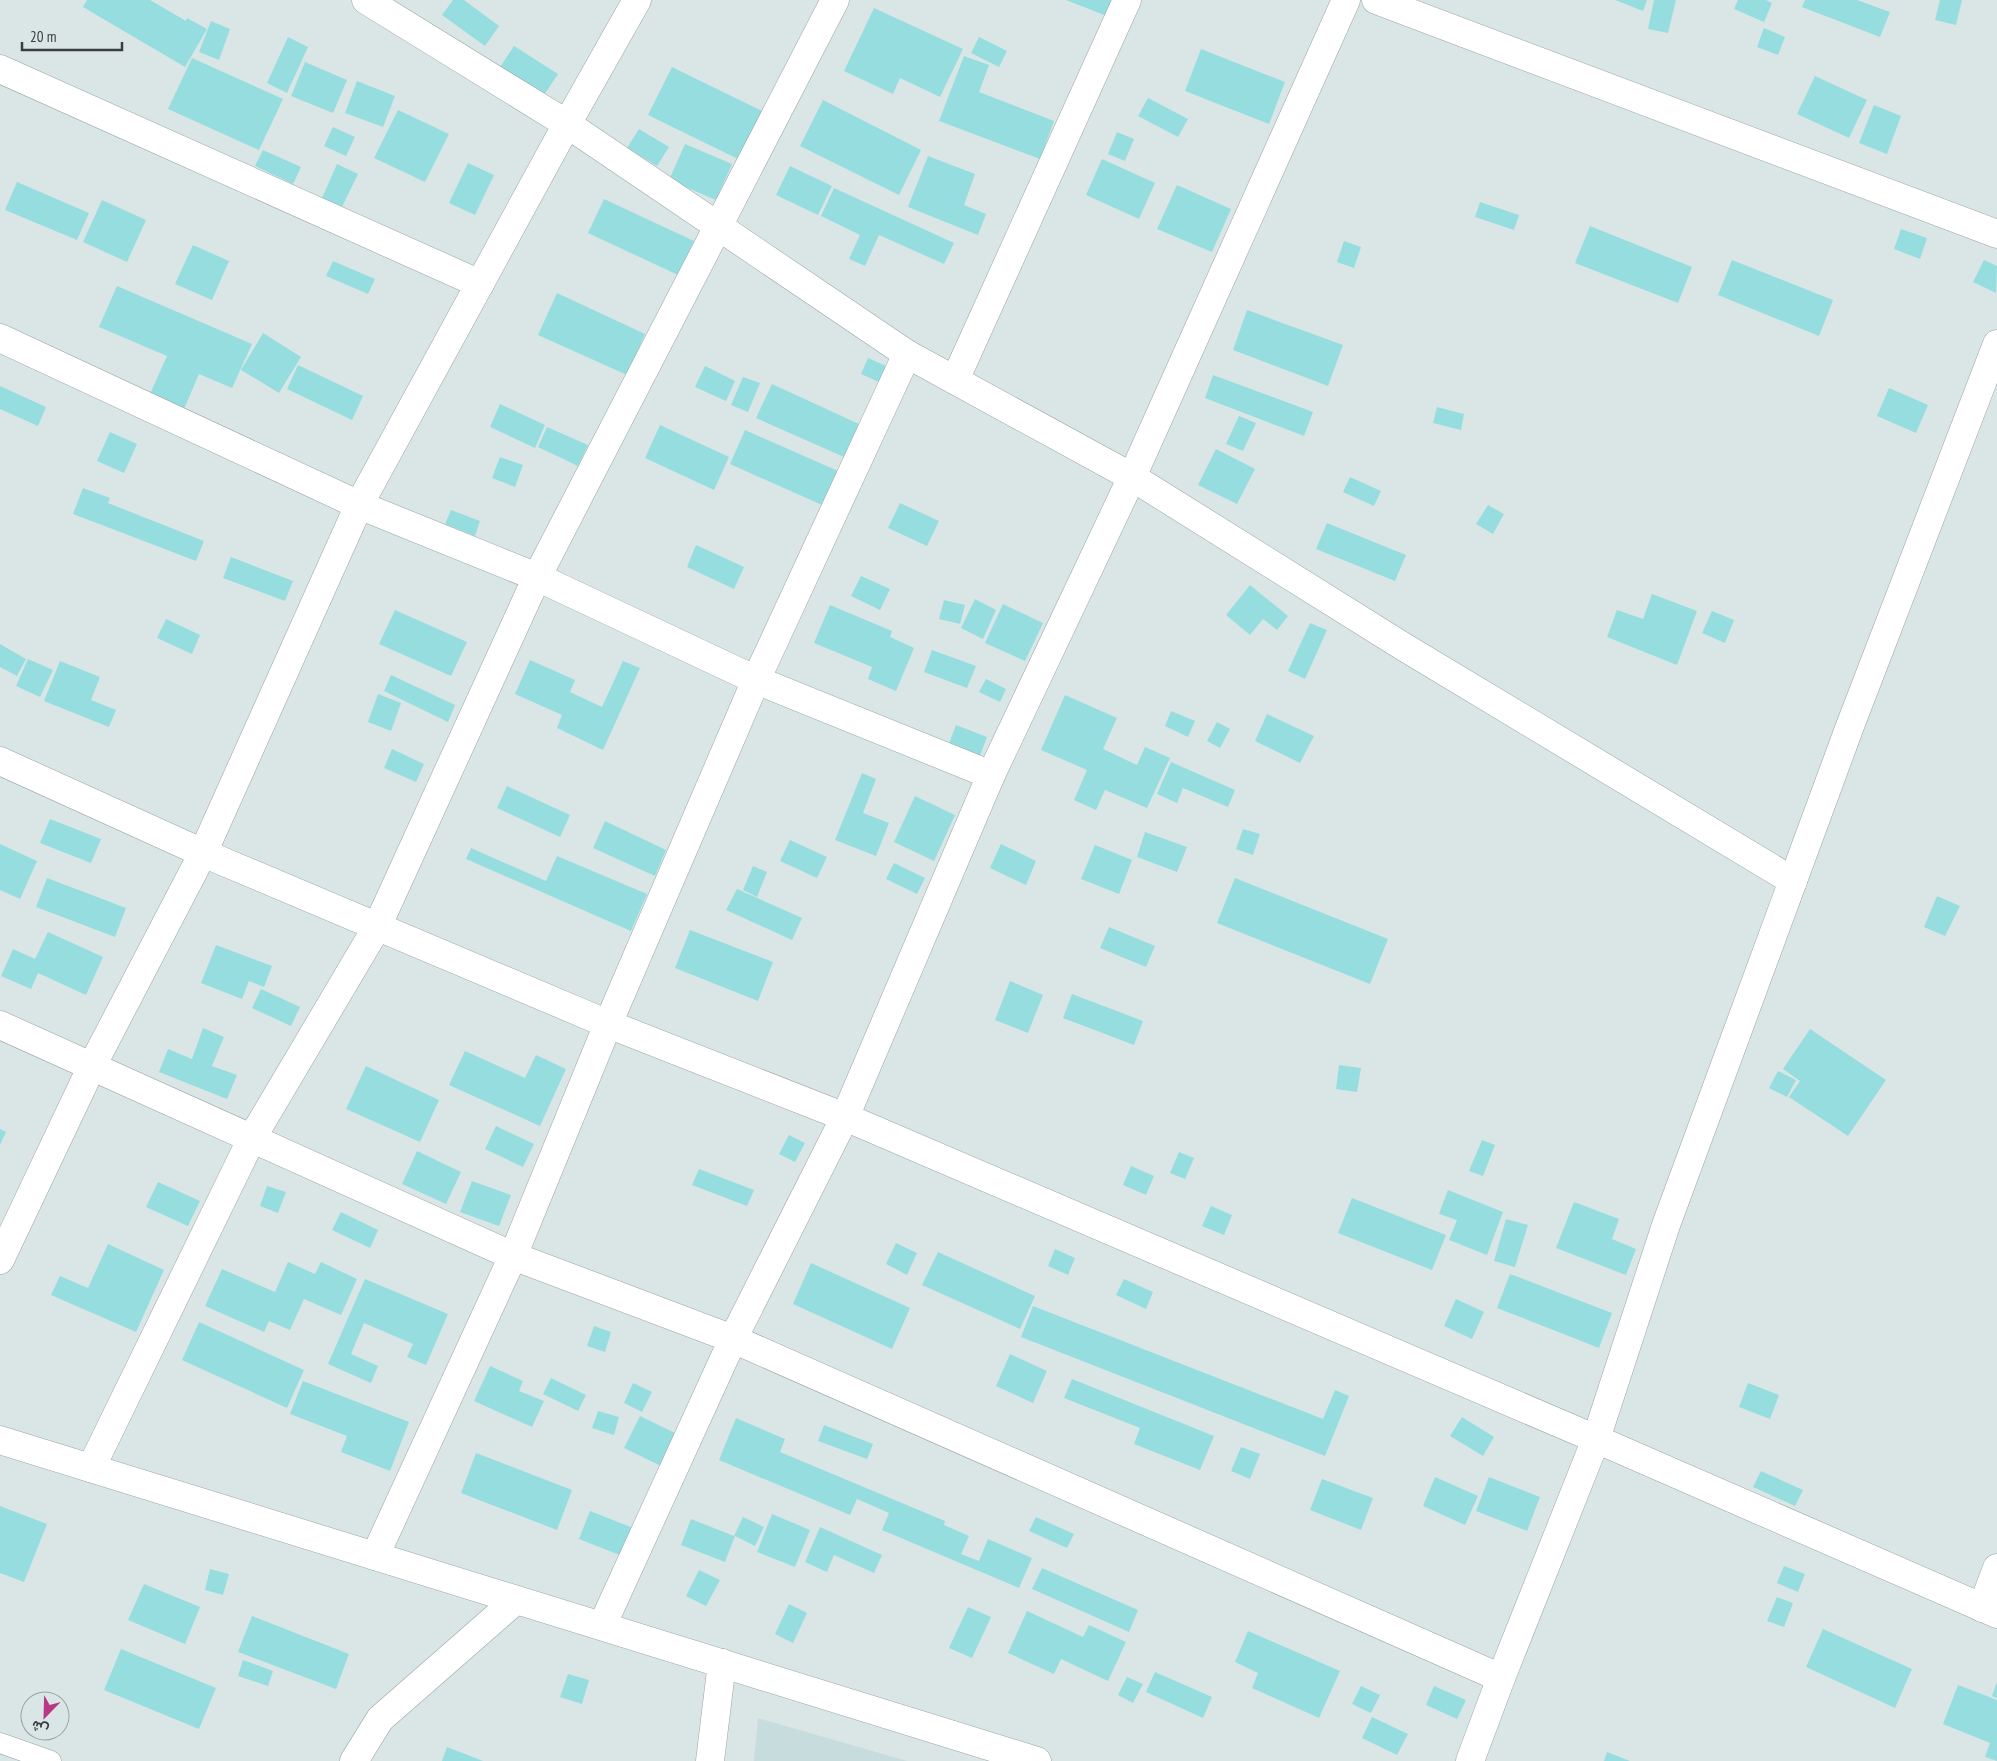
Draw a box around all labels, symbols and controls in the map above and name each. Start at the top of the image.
scale bar [22,20,122,52]
text: 20 m [30,27,56,46]
north arrow [20,1691,70,1741]
text: ش [29,1716,51,1740]

